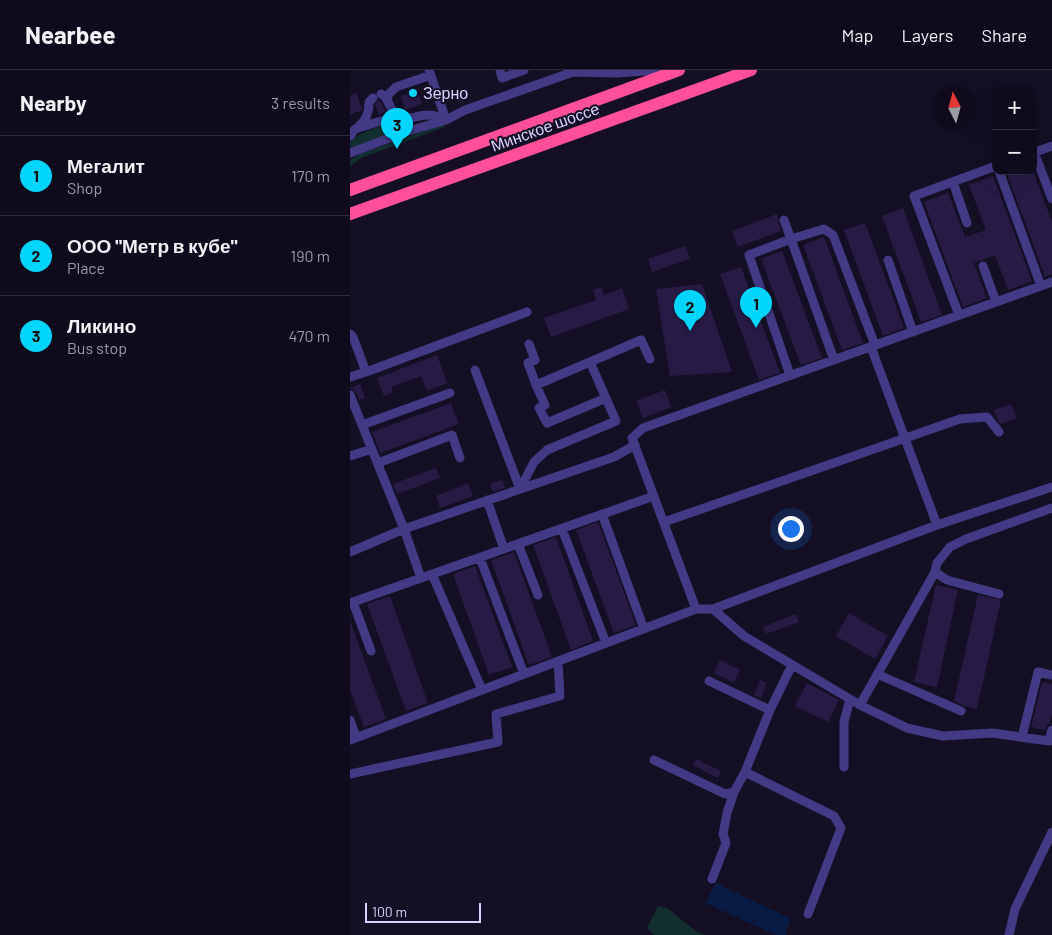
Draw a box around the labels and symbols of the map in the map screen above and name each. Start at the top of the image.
place label: Зерно [423,83,468,102]
north arrow [932,85,977,130]
marker: Зерно [407,87,419,99]
street label: Минское шоссе [488,98,602,155]
pin: 3 [381,108,413,149]
pin: 1 [740,287,772,328]
pin: 2 [674,290,706,331]
your location [778,516,804,542]
scale bar [365,900,481,923]

